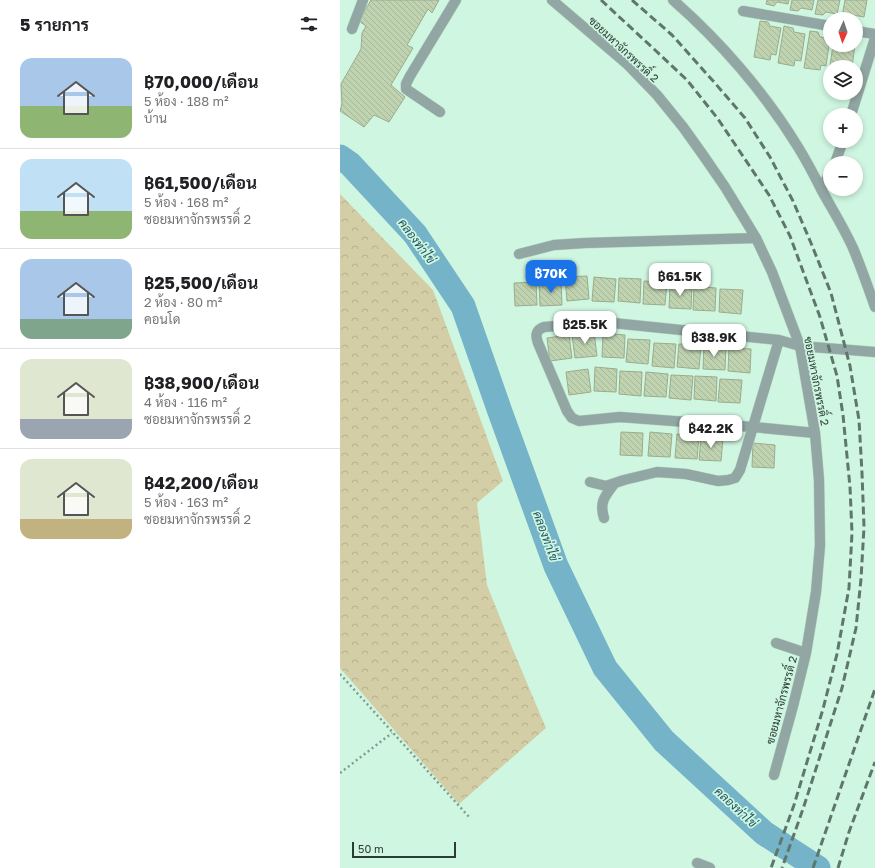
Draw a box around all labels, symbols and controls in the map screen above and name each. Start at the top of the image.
street label: ซอยมหาจักรพรรดิ์ 2 [586,10,665,85]
north arrow [823,12,863,52]
map controls [823,12,863,196]
icon: filters [298,13,320,35]
text: 5 รายการ [20,14,89,35]
button: layers [823,60,863,100]
text: ฿70,000/เดือน [144,71,259,92]
icon: home [52,74,100,122]
text: 5 ห้อง · 188 m² [144,93,229,109]
button: + [823,108,863,148]
text: บ้าน [144,110,167,126]
button: − [823,156,863,196]
text: ฿61,500/เดือน [144,172,257,193]
icon: home [52,175,100,223]
text: 5 ห้อง · 168 m² [144,194,229,210]
text: ซอยมหาจักรพรรดิ์ 2 [144,211,251,227]
water label: คลองท่าไข่ [395,216,439,267]
pin: ฿70K [527,260,575,294]
pin: ฿61.5K [647,263,713,297]
text: ฿70K [535,265,567,281]
text: ฿61.5K [658,268,702,284]
text: ฿25,500/เดือน [144,272,258,293]
icon: home [52,275,100,323]
text: 2 ห้อง · 80 m² [144,294,222,310]
text: คอนโด [144,311,180,327]
pin: ฿25.5K [552,311,618,345]
text: ฿25.5K [562,316,608,332]
pin: ฿38.9K [681,324,747,358]
text: ฿38.9K [691,329,737,345]
street label: ซอยมหาจักรพรรดิ์ 2 [802,334,836,427]
text: ฿38,900/เดือน [144,372,259,393]
icon: home [52,375,100,423]
text: 4 ห้อง · 116 m² [144,394,227,410]
text: ซอยมหาจักรพรรดิ์ 2 [144,411,251,427]
pin: ฿42.2K [678,415,744,449]
text: ฿42.2K [688,420,734,436]
text: ฿42,200/เดือน [144,472,259,493]
icon: home [52,475,100,523]
text: 5 ห้อง · 163 m² [144,494,228,510]
water label: คลองท่าไข่ [530,509,562,564]
text: ซอยมหาจักรพรรดิ์ 2 [144,511,251,527]
street label: ซอยมหาจักรพรรดิ์ 2 [759,653,799,745]
water label: คลองท่าไข่ [712,784,761,831]
scale bar [352,840,456,859]
text: 50 m [358,842,384,855]

